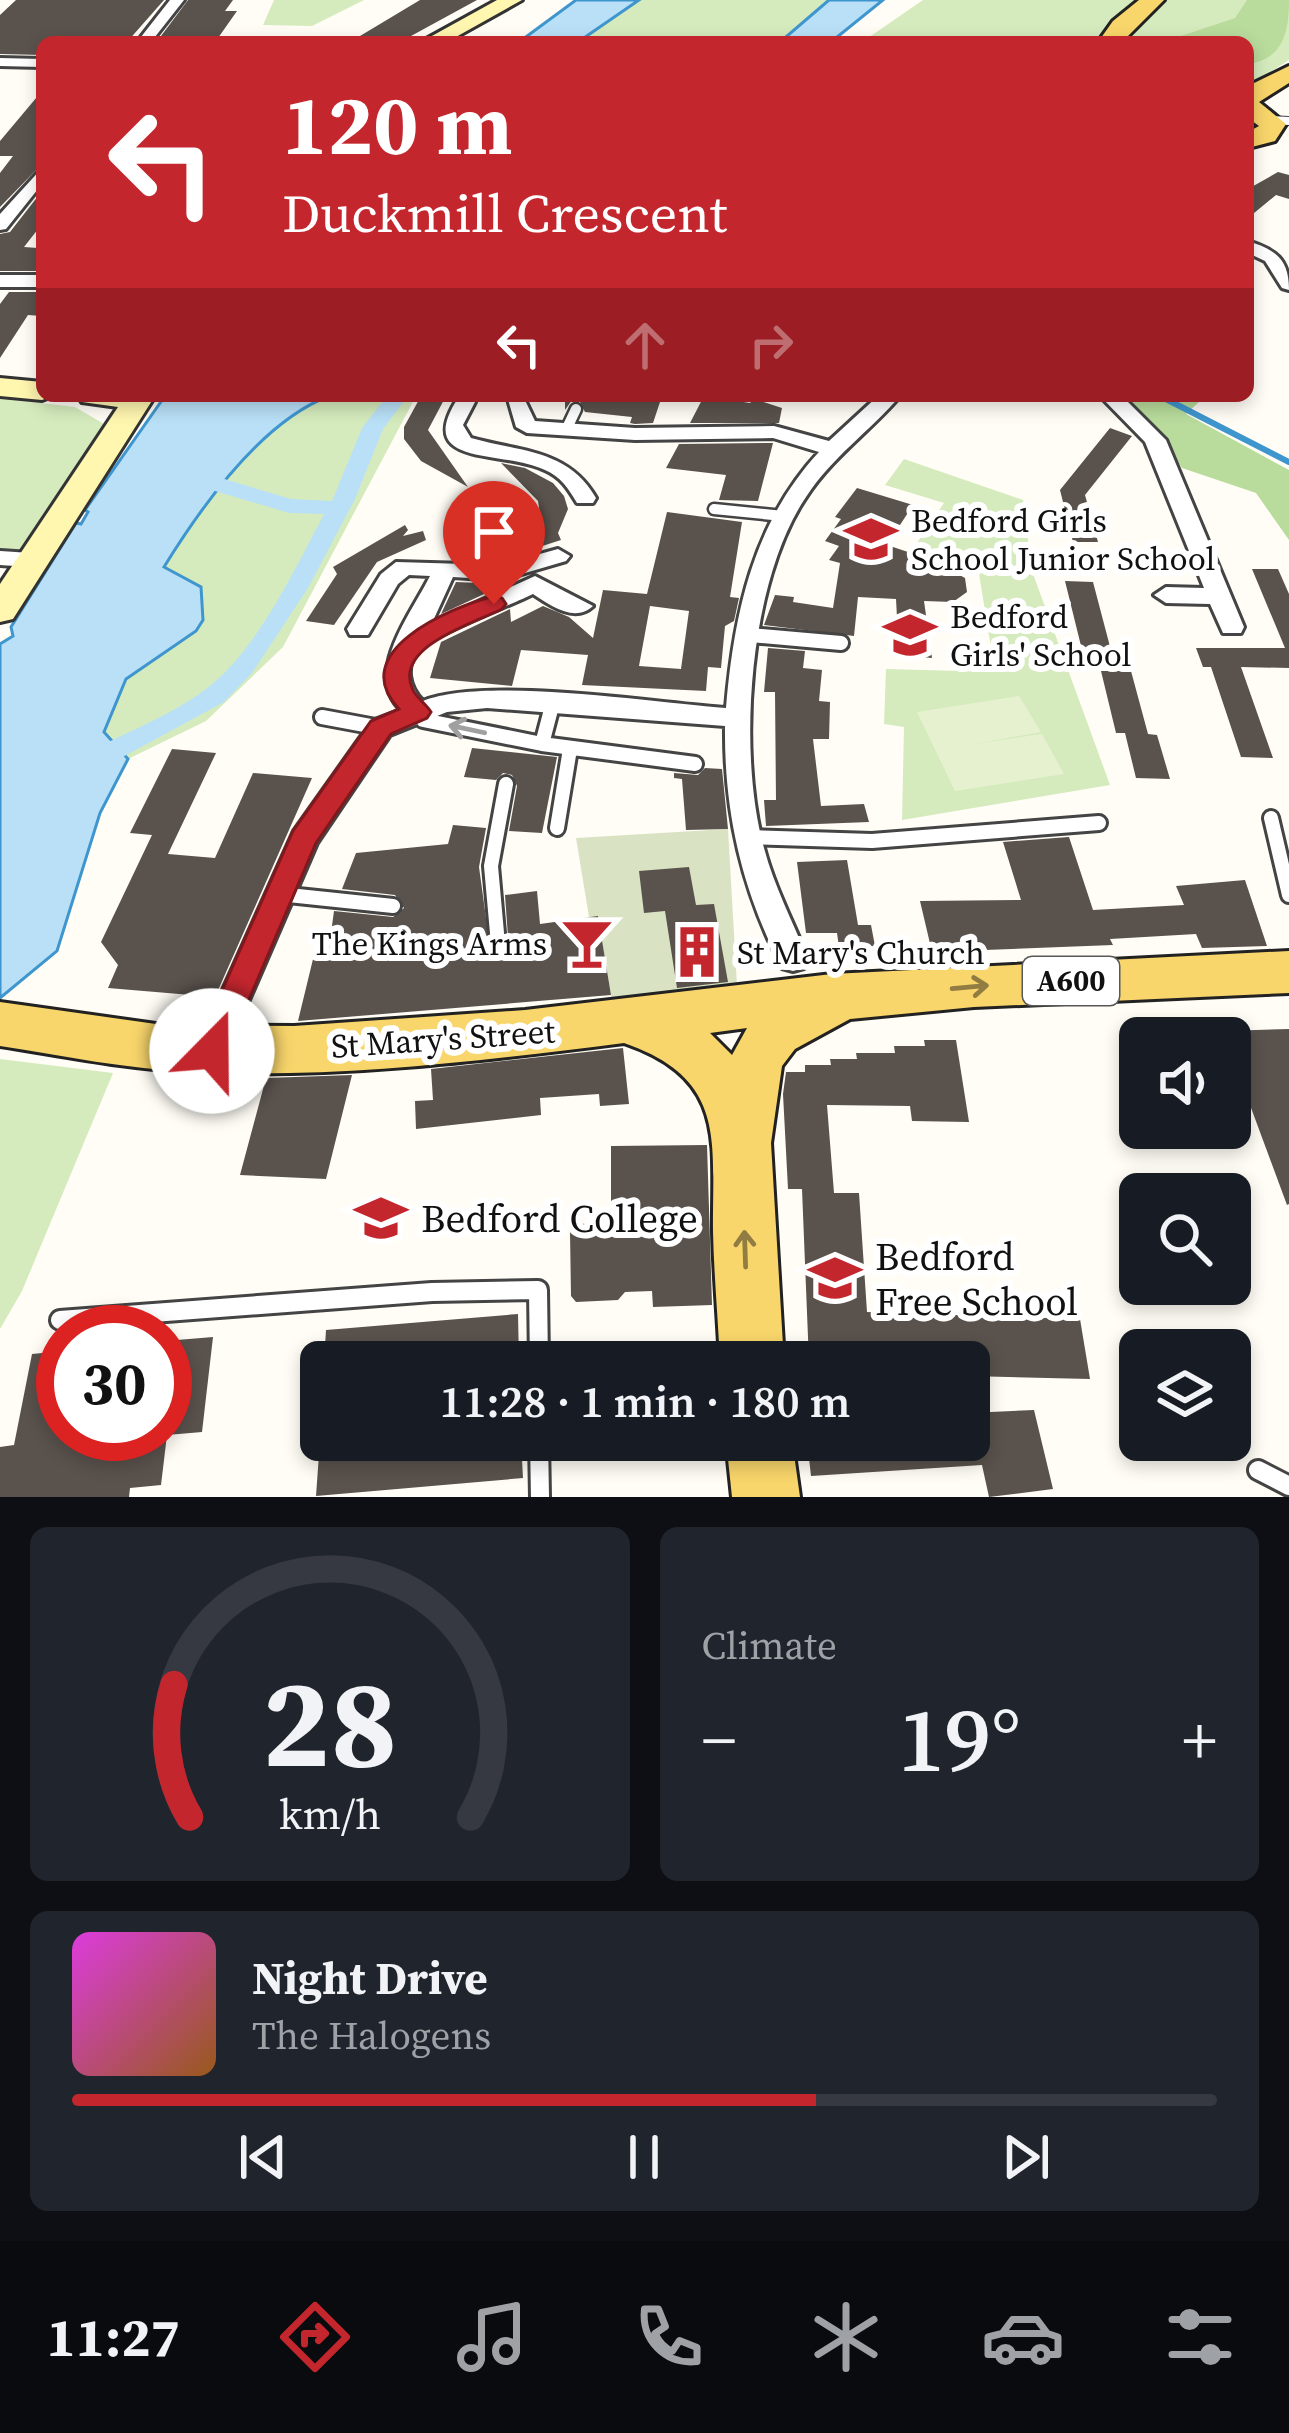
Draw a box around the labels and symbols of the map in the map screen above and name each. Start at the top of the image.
pin [443,481,545,604]
place label: Bedford Girls School Junior School [911,498,1215,581]
school or university icon: Bedford Girls School Junior School [842,510,900,568]
place label: Bedford Girls' School [950,594,1132,677]
school or university icon: Bedford Girls' School [881,606,939,664]
one-way arrow [449,717,488,739]
bar icon: The Kings Arms [558,914,616,972]
place label: The Kings Arms [312,921,547,966]
building icon: St Mary's Church [668,923,726,981]
place label: St Mary's Church [737,930,985,975]
road number: A600 [1023,957,1119,1005]
one-way arrow [950,975,989,998]
position arrow [149,988,275,1114]
street label: St Mary's Street [330,1008,557,1069]
school or university icon: Bedford College [352,1189,410,1247]
place label: Bedford College [421,1192,698,1245]
one-way arrow [733,1230,756,1269]
place label: Bedford Free School [875,1230,1078,1328]
school or university icon: Bedford Free School [806,1249,864,1307]
speed limit sign: 30 [36,1305,192,1461]

